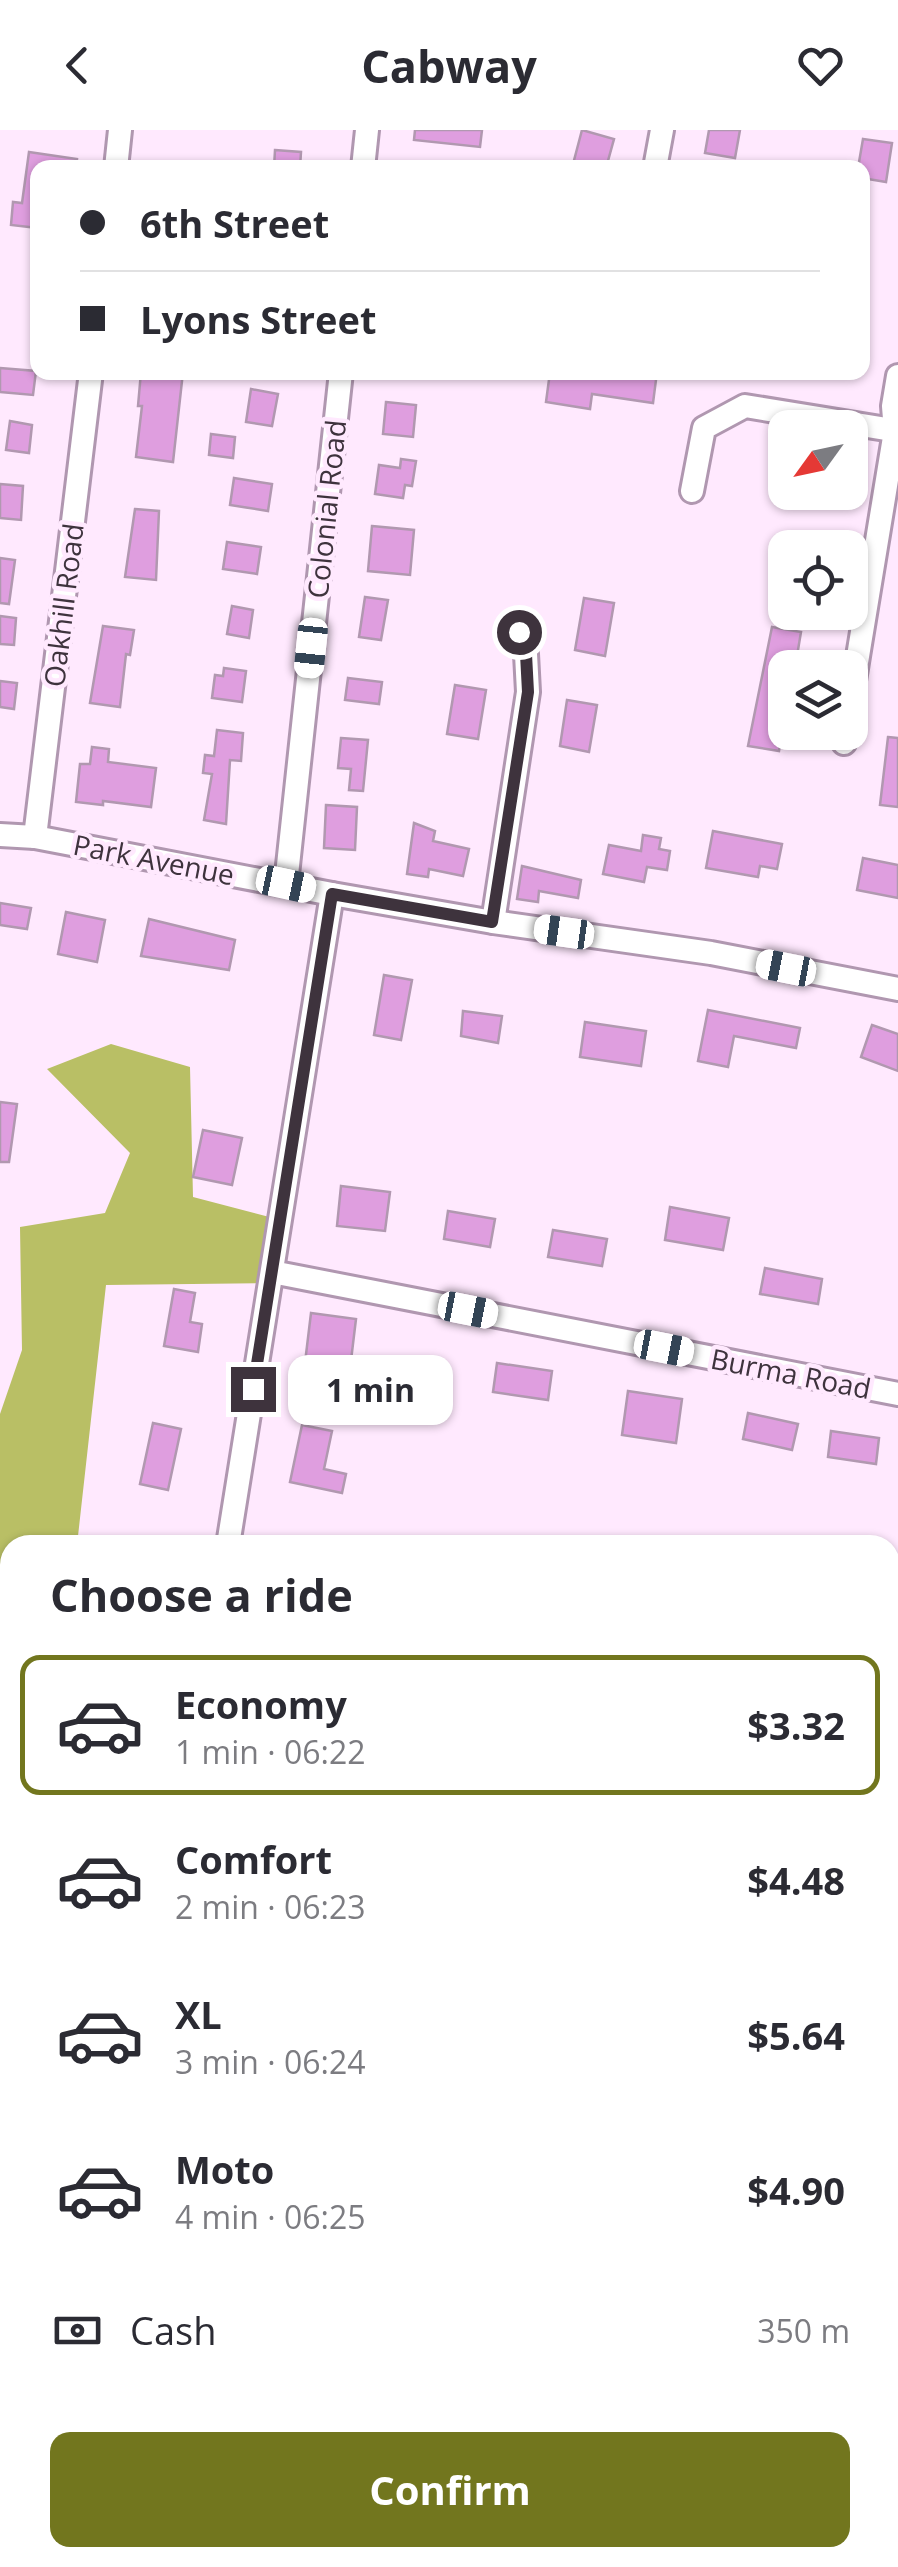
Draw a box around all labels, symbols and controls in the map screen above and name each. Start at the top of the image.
text: Cabway [361,35,537,96]
icon: back [50,38,105,93]
icon: heart [793,38,848,93]
text: 6th Street [140,197,329,249]
text: Lyons Street [140,293,376,345]
north arrow [768,410,868,510]
map controls [768,410,868,750]
street label: Colonial Road [298,418,354,600]
street label: Oakhill Road [34,521,92,689]
button: locate [768,530,868,630]
route start [497,610,542,655]
car [293,617,329,679]
button: layers [768,650,868,750]
street label: Park Avenue [70,825,238,893]
car [254,863,318,905]
car [532,913,596,951]
car [754,948,818,988]
car [436,1290,500,1330]
car [632,1328,696,1368]
street label: Burma Road [708,1339,874,1407]
callout: 1 min [288,1354,453,1424]
route end [231,1367,276,1412]
text: 1 min [326,1368,415,1411]
text: Choose a ride [50,1564,353,1625]
text: Economy [175,1678,347,1730]
icon: car [55,1680,145,1770]
text: $3.32 [747,1699,845,1751]
text: 1 min · 06:22 [175,1730,366,1773]
text: Comfort [175,1833,332,1885]
icon: car [55,1835,145,1925]
text: $4.48 [747,1854,845,1906]
text: 2 min · 06:23 [175,1885,366,1928]
text: XL [175,1988,222,2040]
icon: car [55,1990,145,2080]
text: $5.64 [747,2009,845,2061]
text: 3 min · 06:24 [175,2040,366,2083]
text: Moto [175,2143,274,2195]
icon: car [55,2145,145,2235]
text: $4.90 [747,2164,845,2216]
text: 4 min · 06:25 [175,2195,366,2238]
icon: cash [50,2303,105,2358]
text: Cash [130,2304,216,2356]
text: 350 m [757,2309,850,2352]
button: Confirm [50,2432,850,2547]

